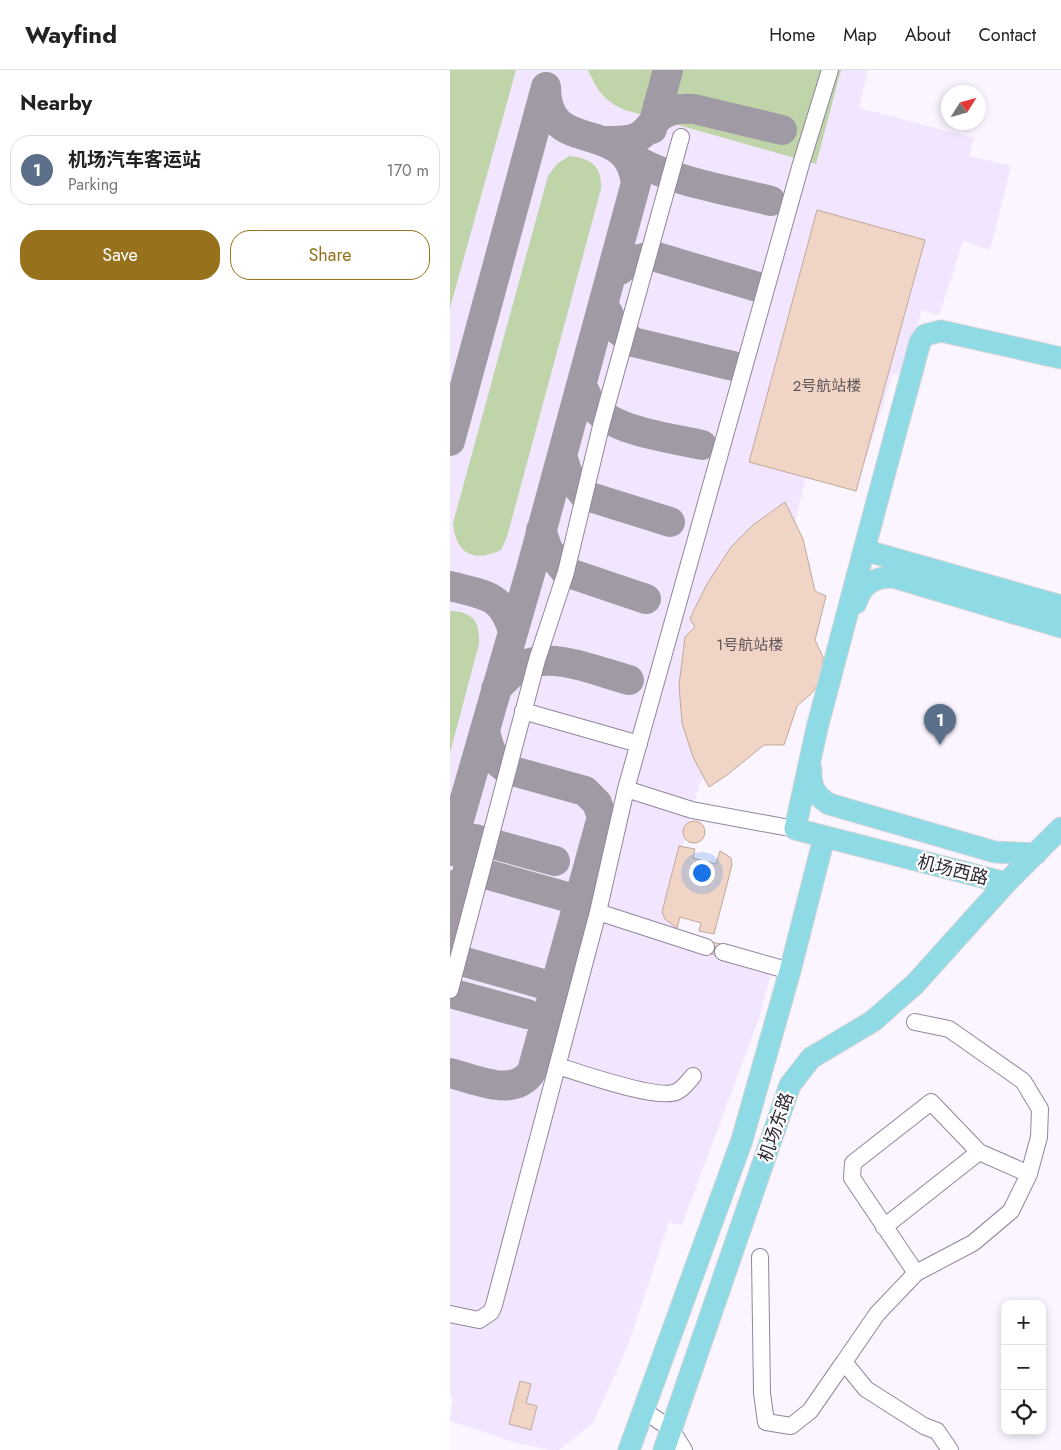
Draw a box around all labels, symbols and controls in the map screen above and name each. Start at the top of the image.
text: Wayfind [25,17,117,52]
text: Home [769,22,815,48]
text: Map [843,22,877,48]
text: About [905,22,950,48]
text: Contact [978,22,1036,48]
north arrow [941,85,986,130]
text: Nearby [20,88,92,118]
text: 机场汽车客运站 [68,146,201,173]
text: 1 [33,159,41,182]
text: 170 m [387,159,429,182]
text: Parking [68,173,118,196]
button: Save [20,230,220,280]
button: Share [230,230,430,280]
house number: 2号航站楼 [793,375,861,397]
house number: 1号航站楼 [717,634,783,656]
pin: 1 [924,704,956,745]
street label: 机场西路 [915,849,991,891]
your location [689,860,715,886]
street label: 机场东路 [752,1089,800,1165]
map controls [1001,1300,1046,1435]
button: + [1001,1300,1046,1345]
button: − [1001,1345,1046,1390]
button: locate [1001,1390,1046,1435]

